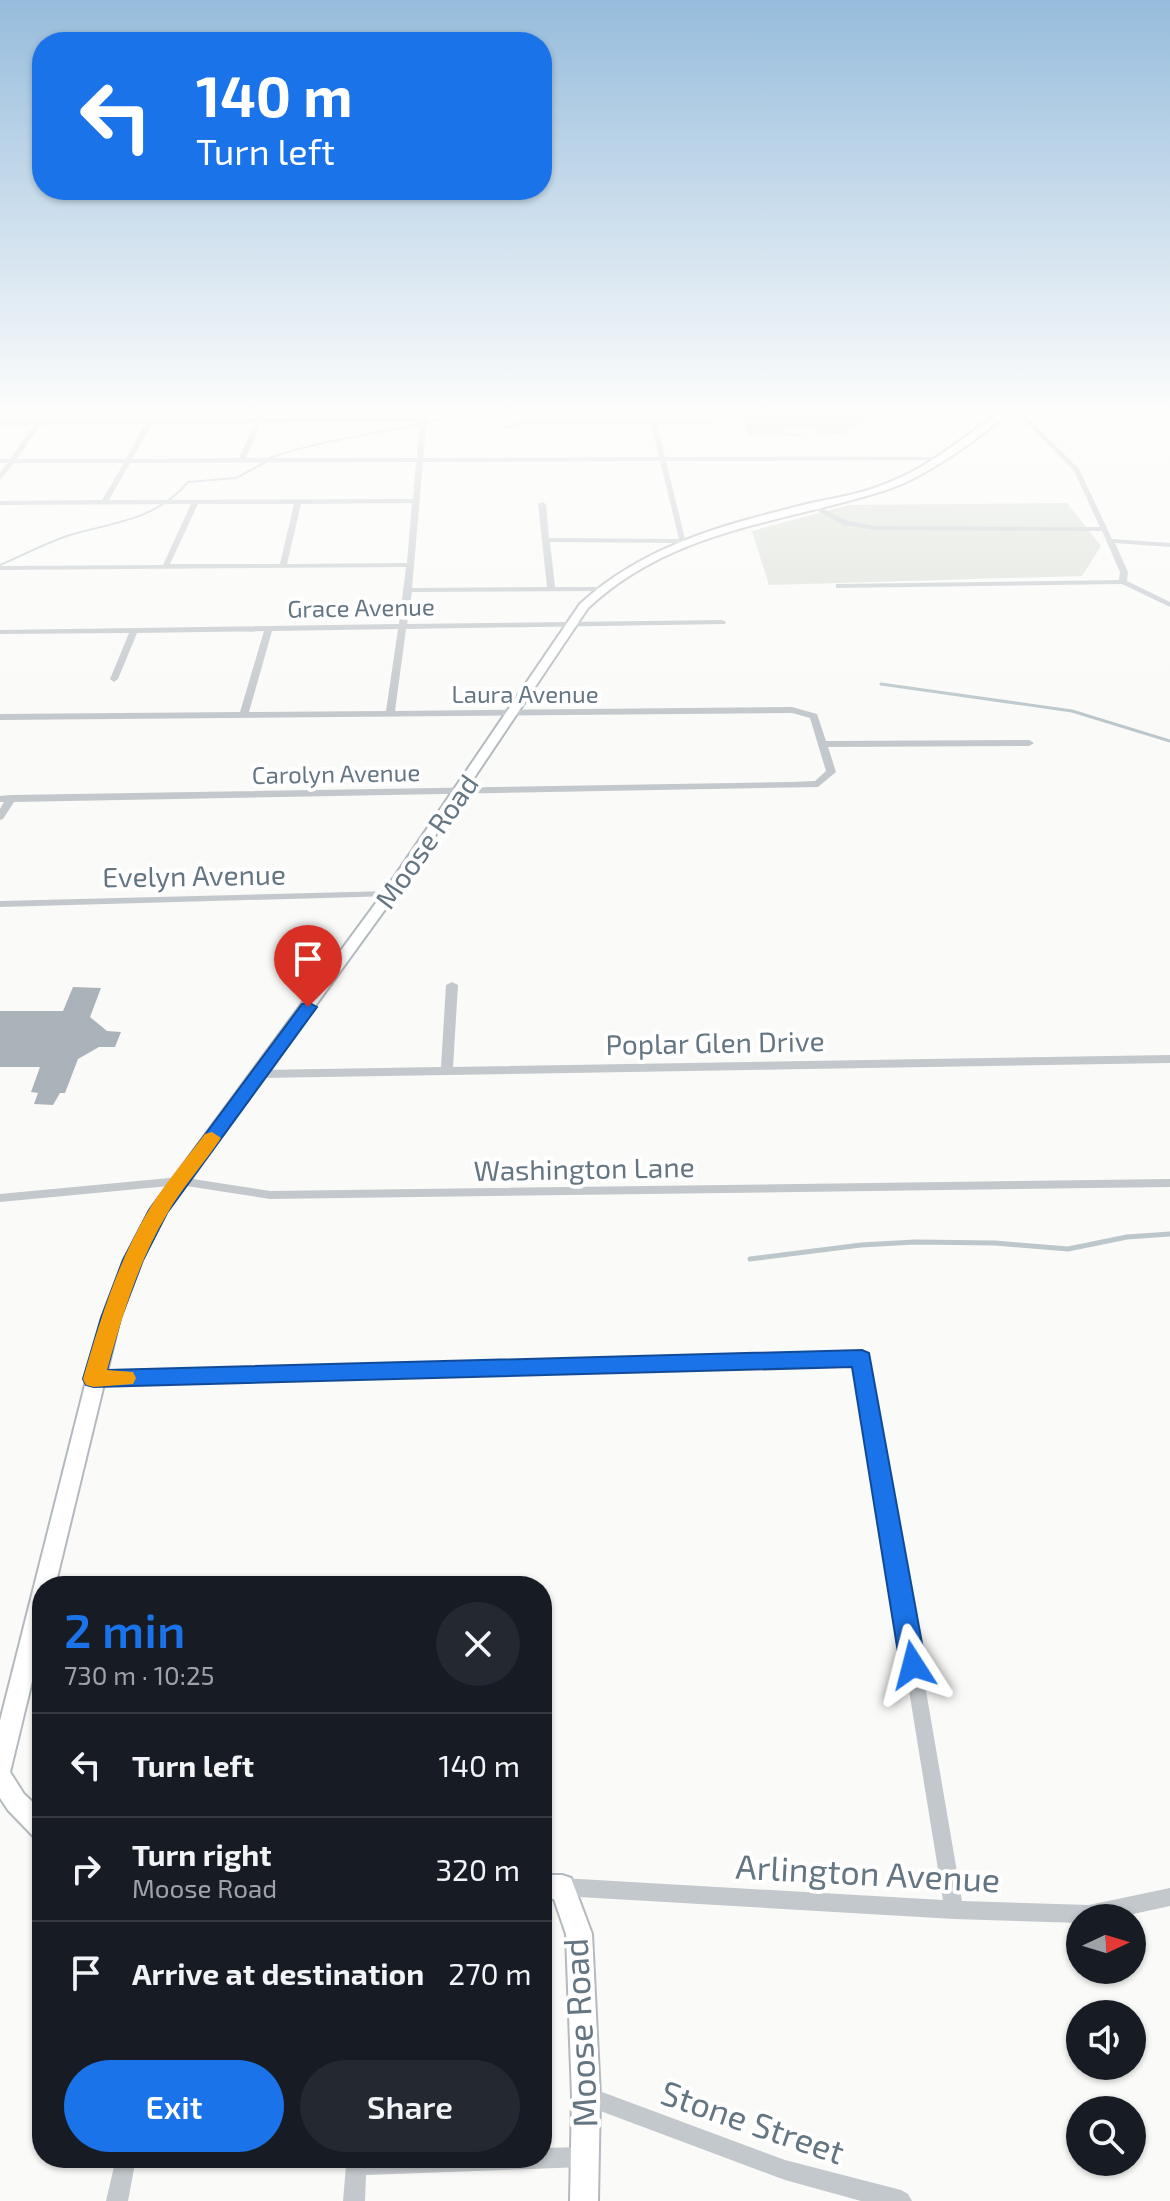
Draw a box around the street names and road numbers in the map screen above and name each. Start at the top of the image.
street label: Grace Avenue [287,591,435,623]
street label: Laura Avenue [451,679,599,708]
street label: Carolyn Avenue [252,757,420,789]
street label: Moose Road [367,767,485,915]
street label: Evelyn Avenue [102,856,286,894]
street label: Poplar Glen Drive [605,1023,825,1061]
street label: Washington Lane [473,1149,695,1187]
street label: Arlington Avenue [735,1845,1001,1899]
street label: Moose Road [554,1937,604,2129]
street label: Stone Street [656,2070,850,2172]

